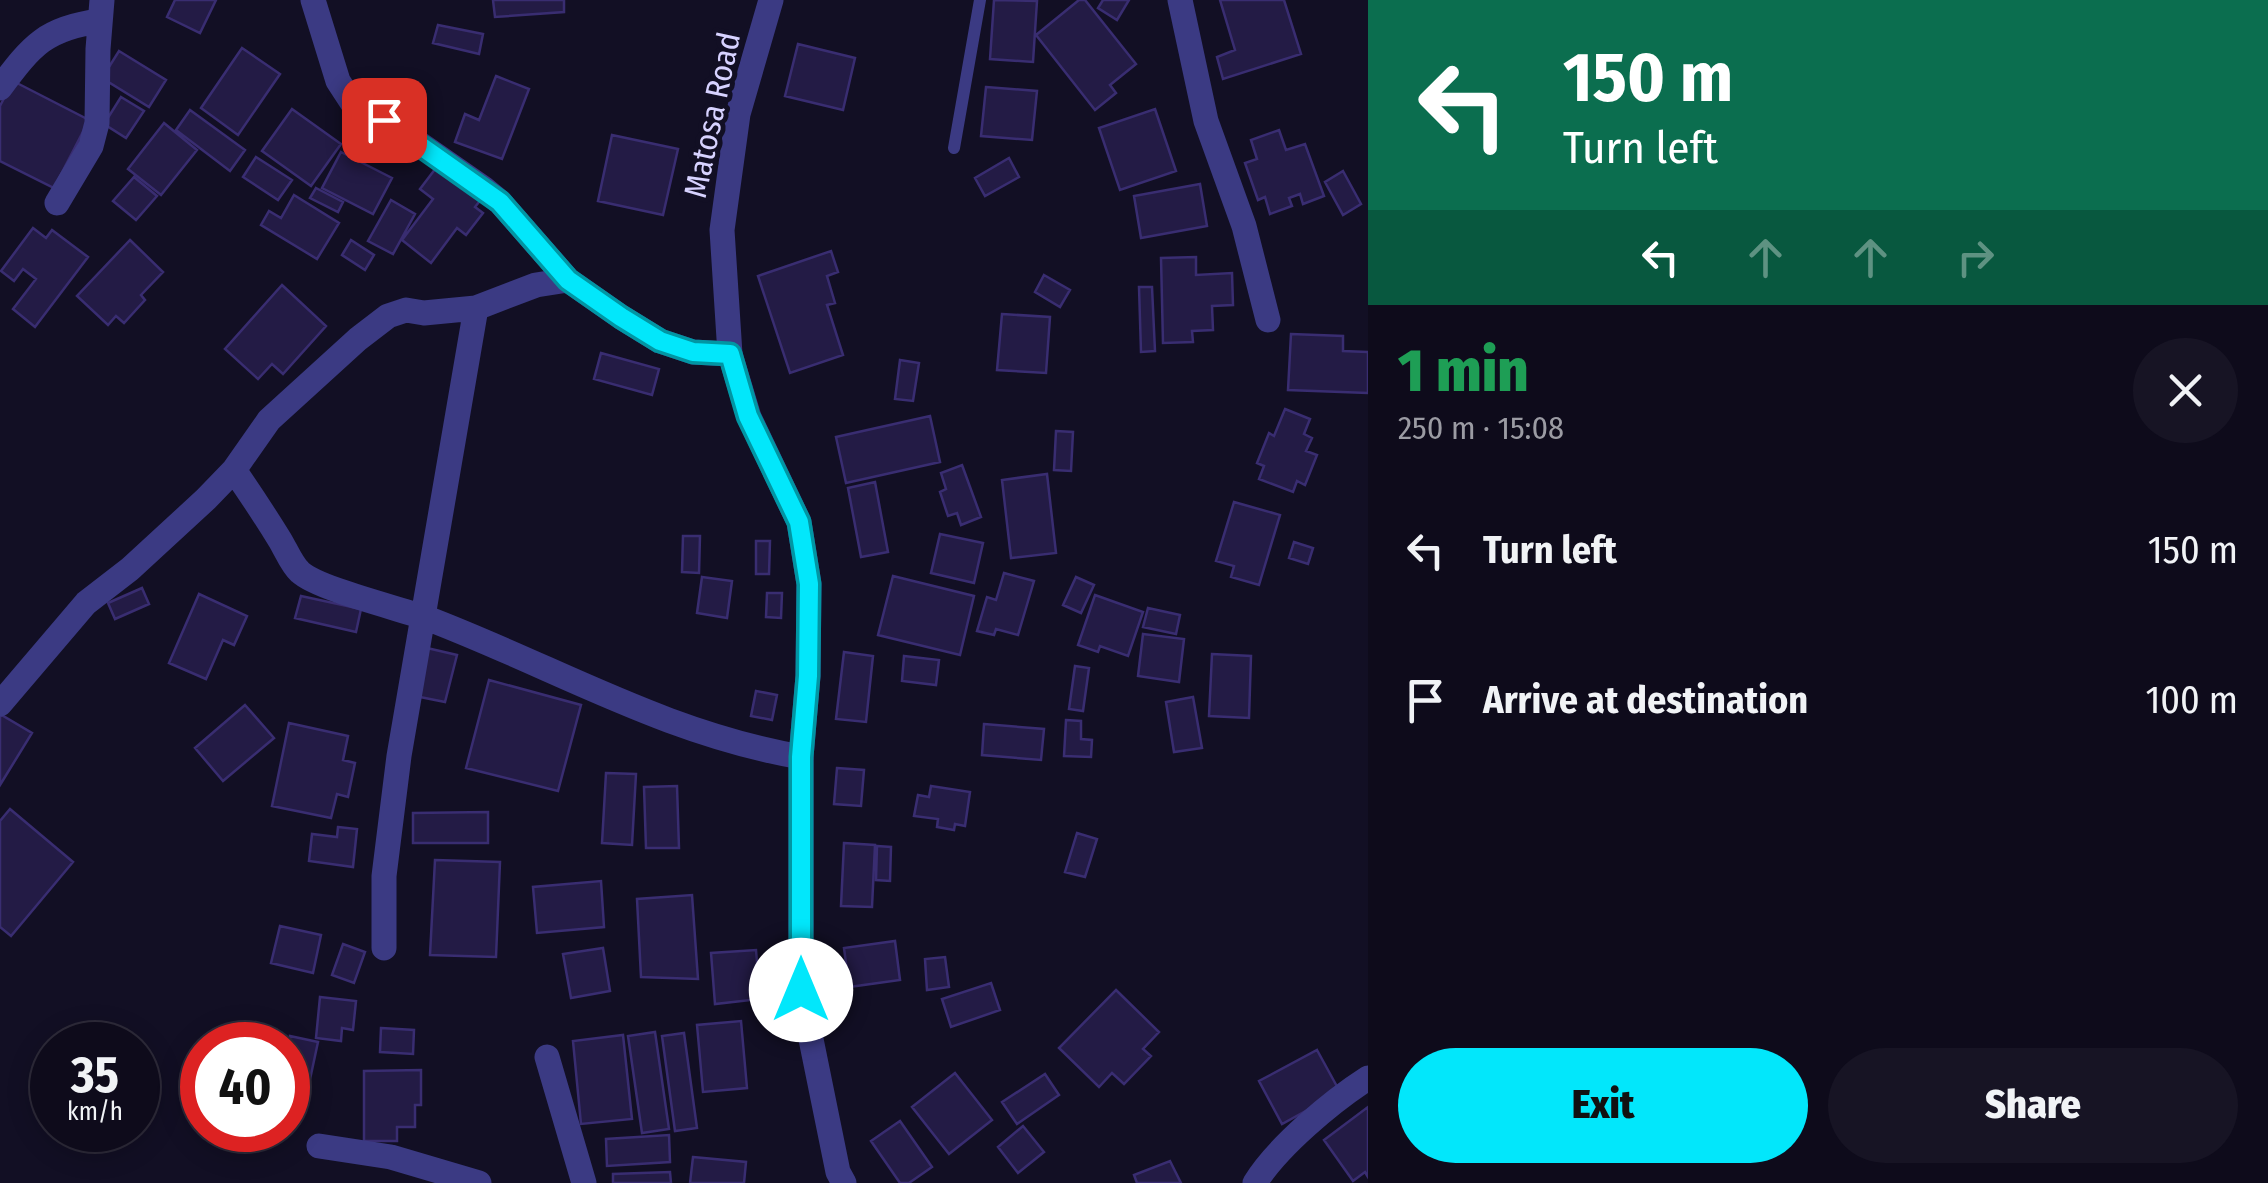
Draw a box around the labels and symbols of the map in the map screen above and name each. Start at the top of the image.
street label: Matosa Road [676,29,748,201]
pin [342,78,427,163]
position arrow [749,938,853,1042]
speed limit sign: 40 [180,1022,310,1152]

